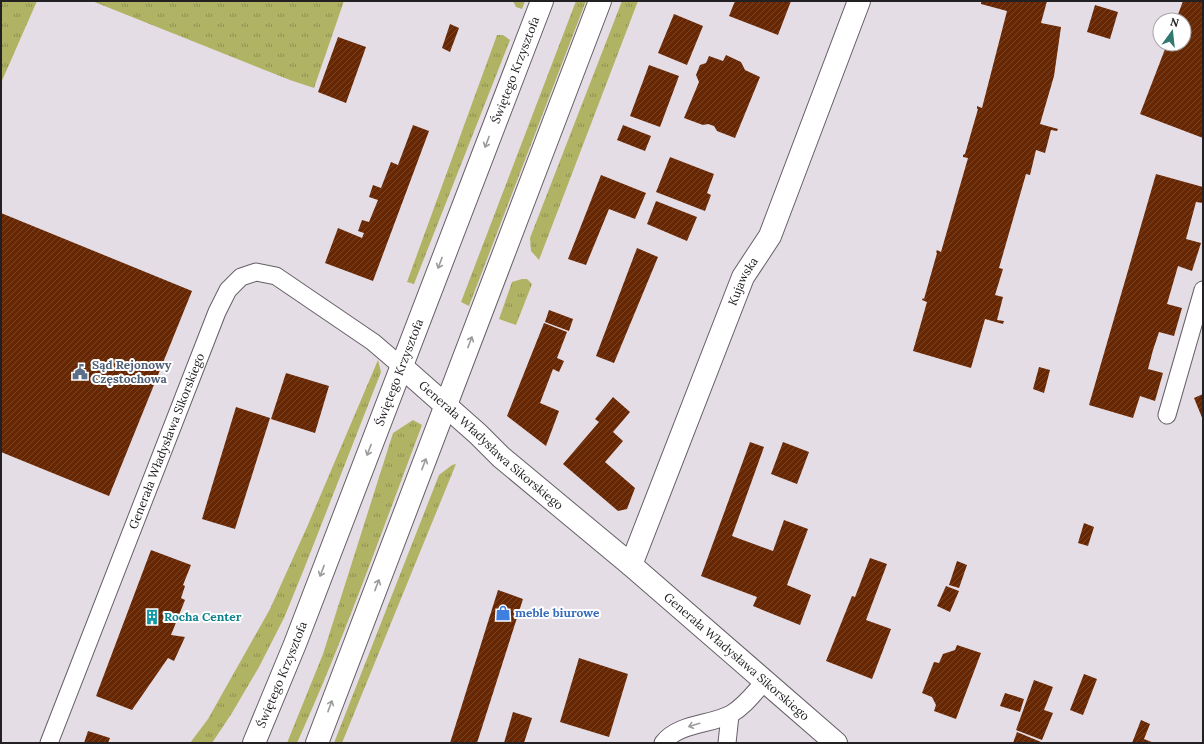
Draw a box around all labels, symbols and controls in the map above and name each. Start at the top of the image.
north arrow [1152,12,1192,52]
street label: Świętego Krzysztofa [488,14,542,126]
text: N [1169,14,1181,30]
one-way arrow [483,135,491,147]
street label: Kujawska [725,254,761,308]
one-way arrow [436,257,444,269]
street label: Świętego Krzysztofa [371,317,426,428]
one-way arrow [467,337,475,349]
street label: Generała Władysława Sikorskiego [125,351,207,531]
place label: Sąd Rejonowy Częstochowa [92,357,172,386]
public building icon: Sąd Rejonowy Częstochowa [71,363,89,381]
street label: Generała Władysława Sikorskiego [416,377,567,513]
one-way arrow [364,443,372,455]
one-way arrow [420,458,428,470]
one-way arrow [318,565,326,577]
one-way arrow [373,580,381,592]
street label: Generała Władysława Sikorskiego [661,589,813,723]
shop icon: meble biurowe [494,604,512,622]
place label: meble biurowe [515,605,600,620]
building icon: Rocha Center [143,608,161,626]
place label: Rocha Center [164,609,242,624]
street label: Świętego Krzysztofa [253,619,310,730]
one-way arrow [327,701,335,713]
one-way arrow [688,722,701,729]

